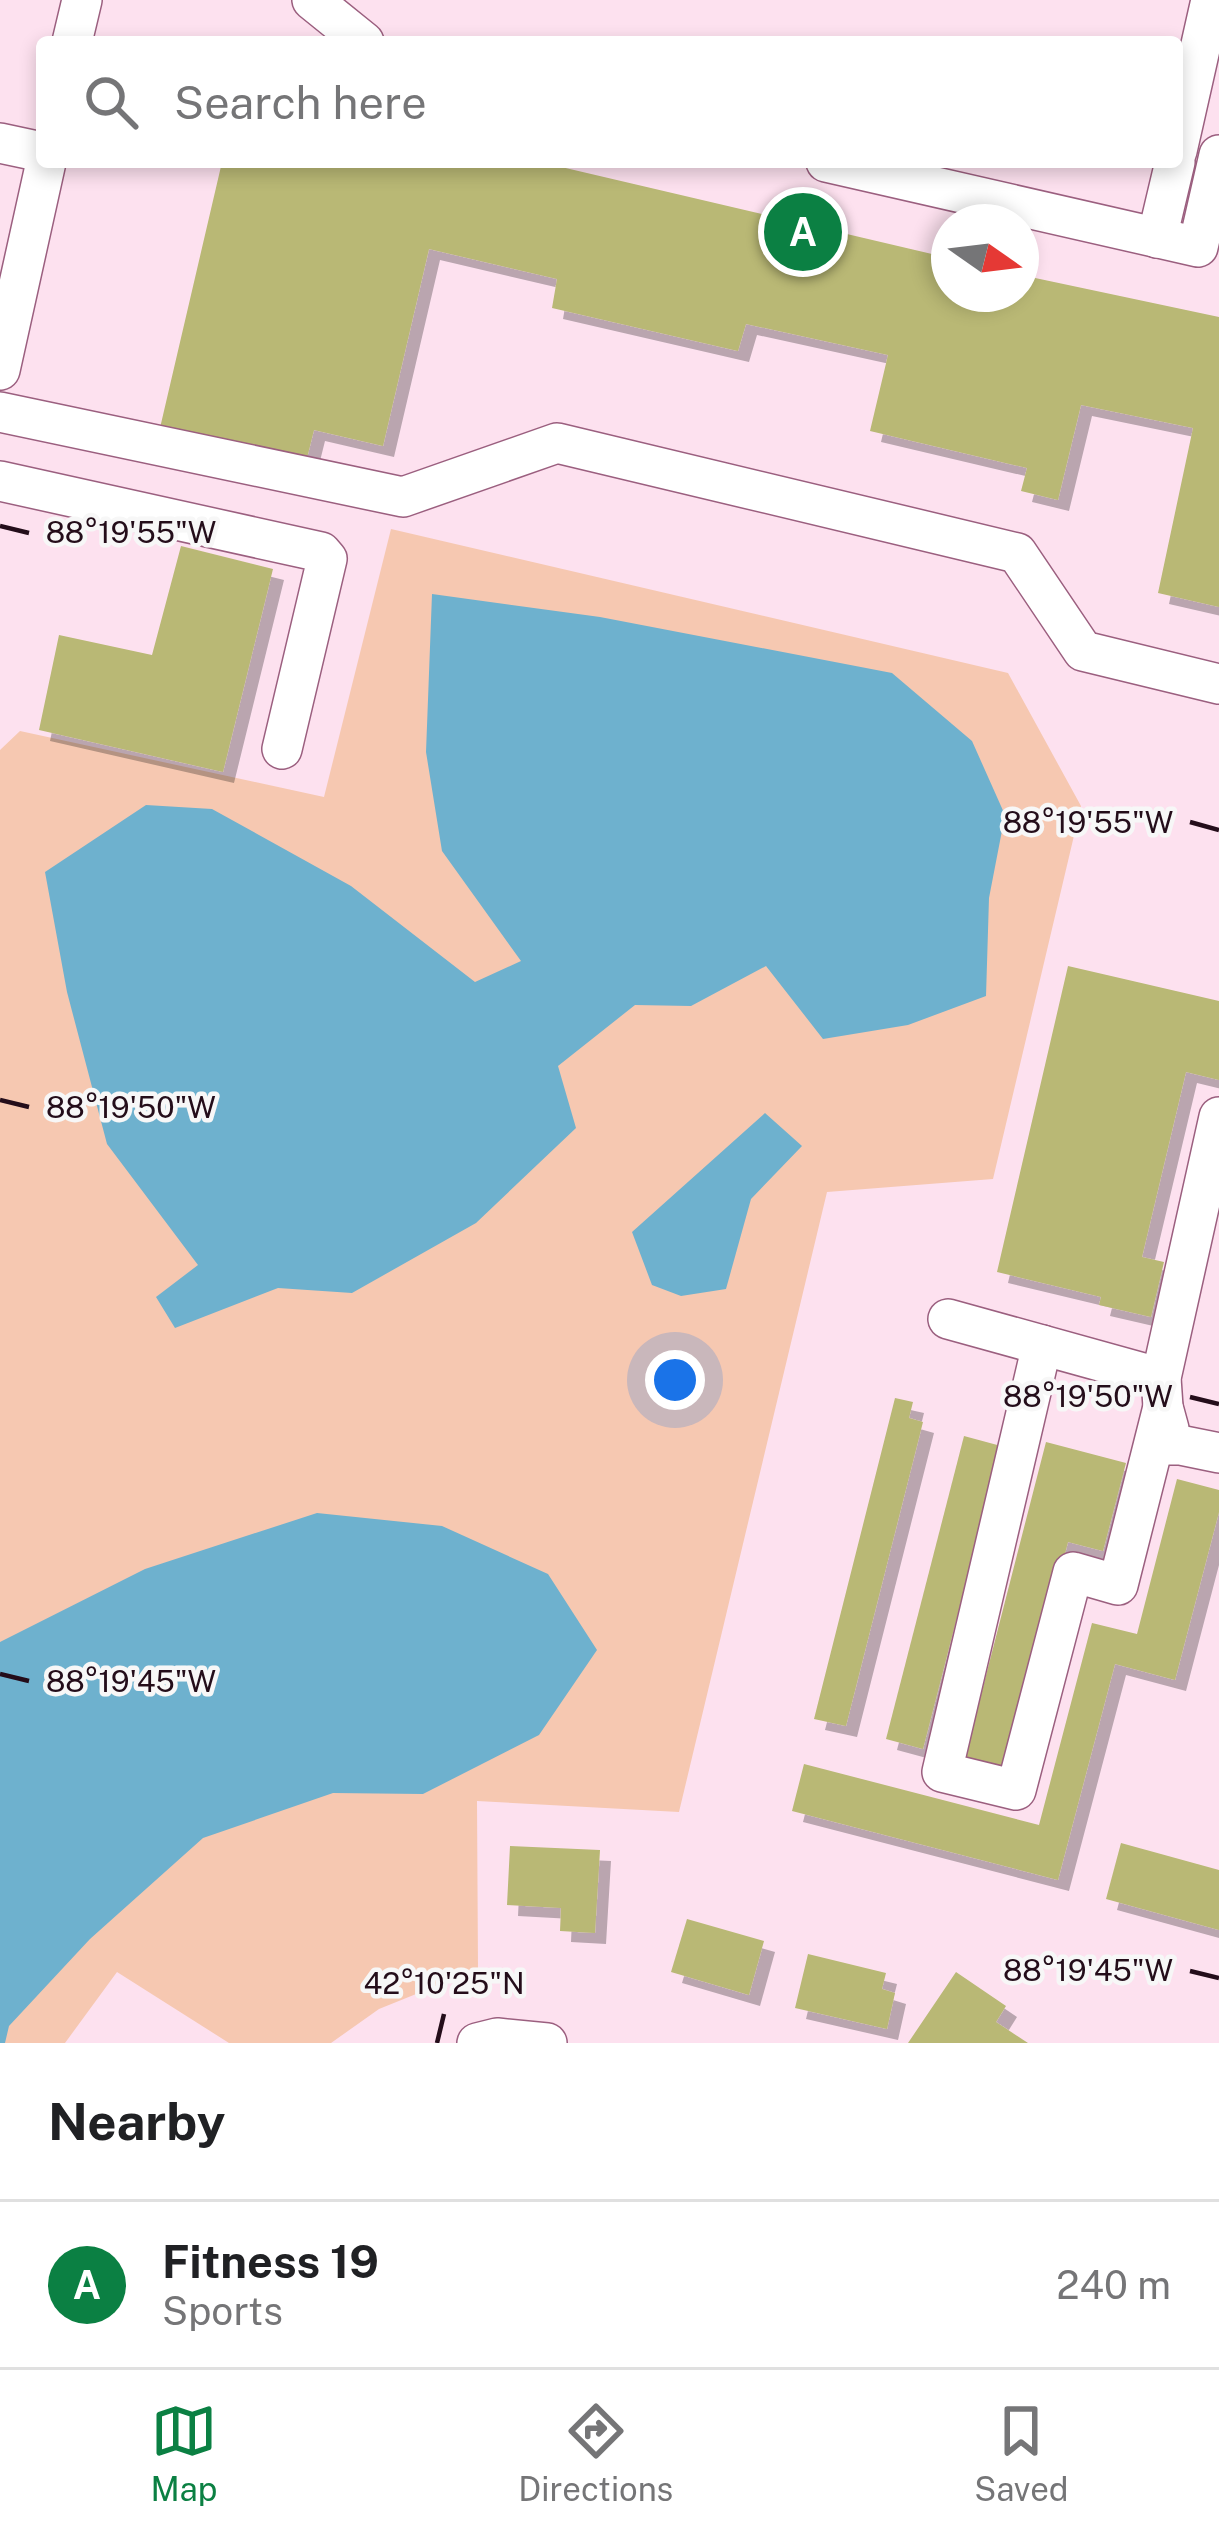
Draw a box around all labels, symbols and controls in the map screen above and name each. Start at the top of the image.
search box [36,36,1183,168]
icon: search [78,69,144,135]
text: Search here [174,76,427,129]
pin: A [764,187,842,277]
north arrow [931,204,1039,312]
text: 88°19'55"W [46,514,216,550]
text: 88°19'55"W [1003,804,1173,840]
text: 88°19'50"W [46,1089,216,1125]
your location [645,1350,705,1410]
text: 88°19'50"W [1003,1378,1173,1414]
text: 88°19'45"W [46,1663,216,1699]
text: 88°19'45"W [1003,1952,1173,1988]
text: 42°10'25"N [363,1965,525,2001]
text: Nearby [48,2092,225,2151]
text: Fitness 19 [162,2235,379,2288]
text: A [73,2262,101,2308]
text: 240 m [1056,2262,1171,2308]
text: Sports [162,2288,283,2334]
tab: Map [150,2398,217,2508]
tab: Directions [518,2398,673,2508]
tab: Saved [974,2398,1069,2508]

